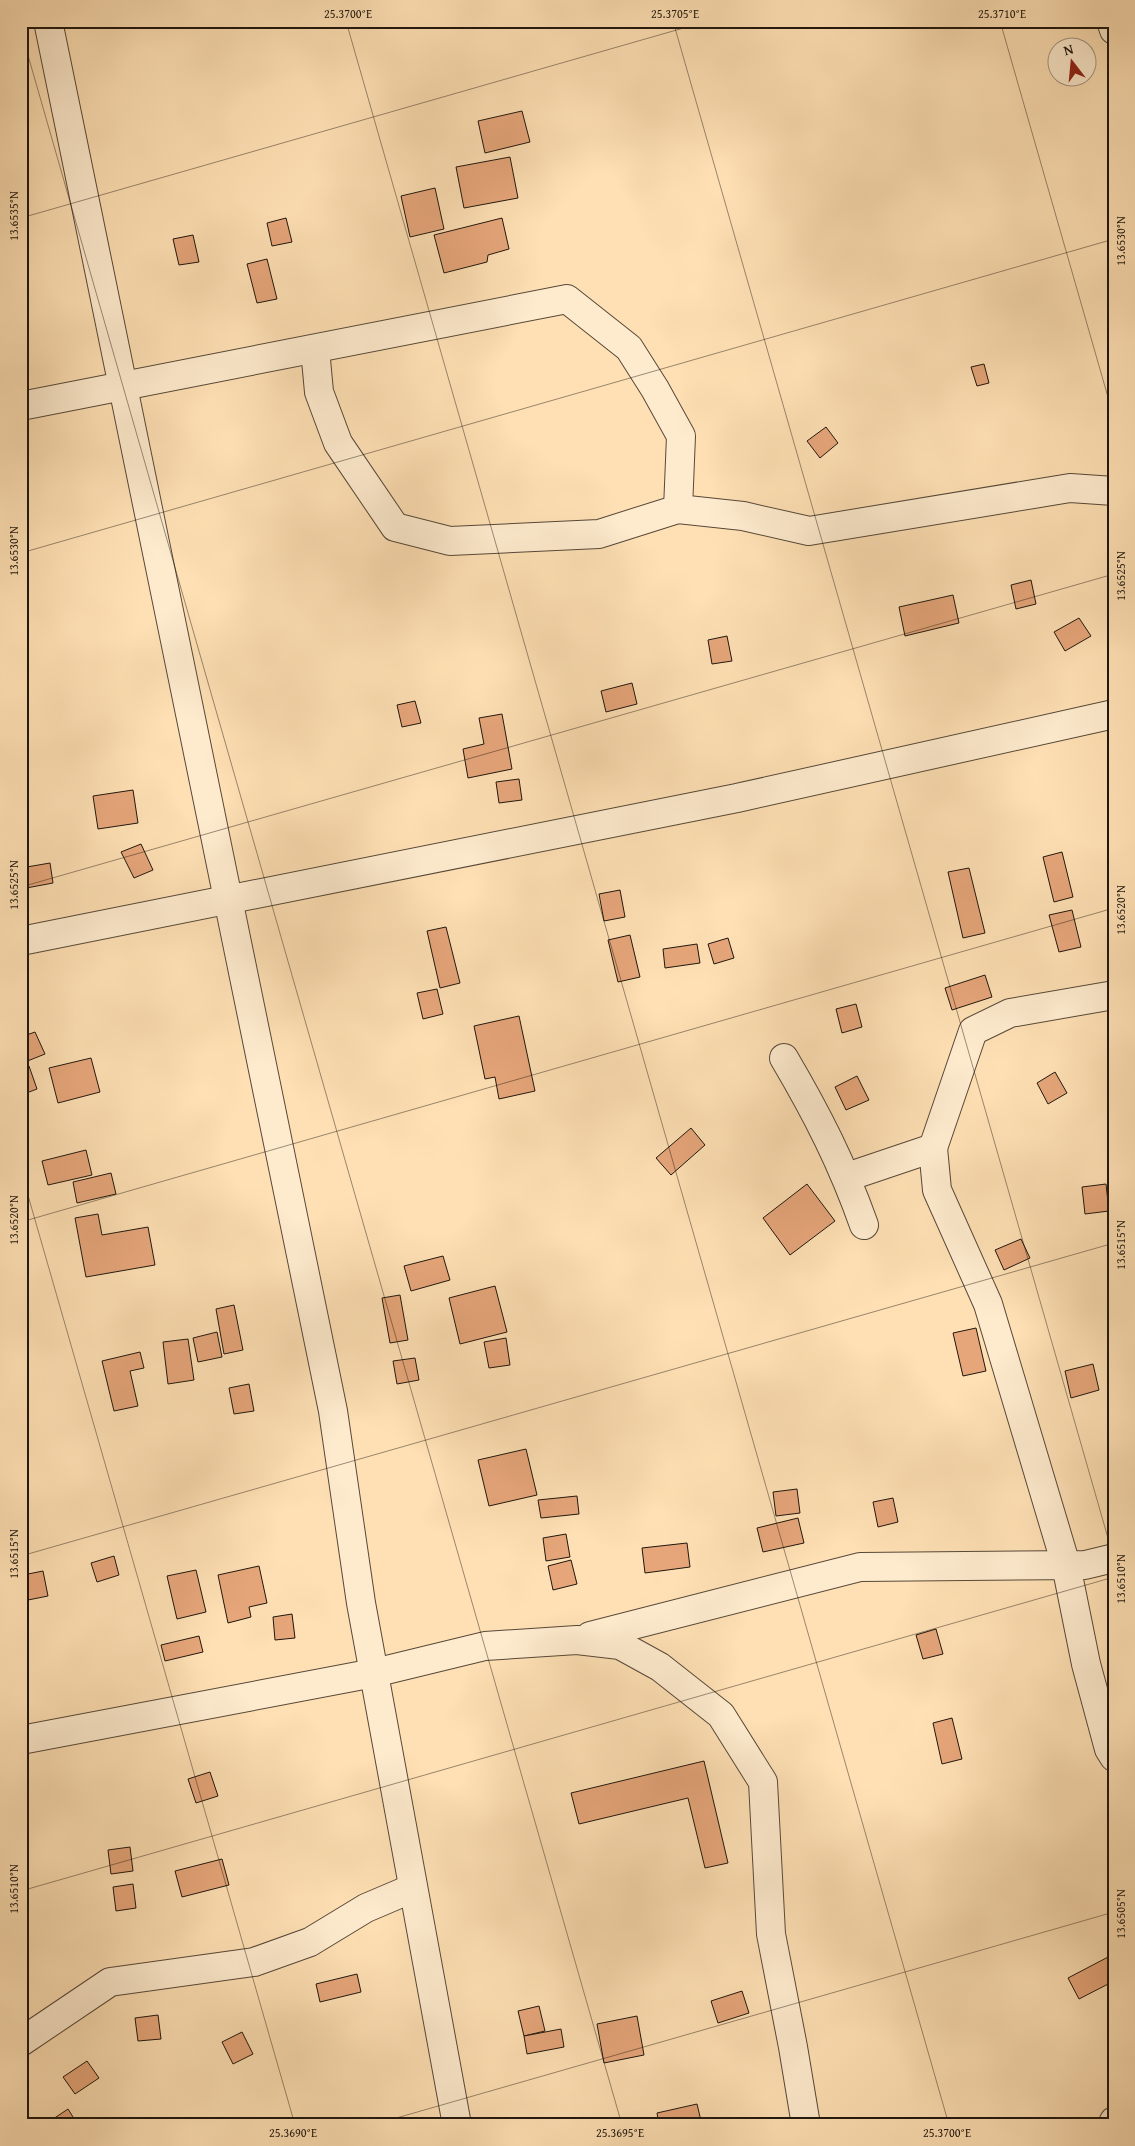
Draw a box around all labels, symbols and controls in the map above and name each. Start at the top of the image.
text: 25.3700°E [324,5,372,22]
text: 25.3705°E [651,5,699,22]
text: 25.3710°E [978,5,1026,22]
north arrow [1048,38,1098,88]
text: N [1061,38,1076,60]
text: 13.6535°N [5,191,22,241]
text: 13.6530°N [1112,216,1129,266]
text: 13.6530°N [5,526,22,576]
text: 13.6525°N [1112,551,1129,601]
text: 13.6525°N [5,860,22,910]
text: 13.6520°N [1112,885,1129,935]
text: 13.6520°N [5,1195,22,1245]
text: 13.6515°N [1112,1220,1129,1270]
text: 13.6515°N [5,1529,22,1579]
text: 13.6510°N [1112,1554,1129,1604]
text: 13.6510°N [5,1864,22,1914]
text: 13.6505°N [1112,1889,1129,1939]
text: 25.3690°E [269,2124,317,2141]
text: 25.3695°E [596,2124,644,2141]
text: 25.3700°E [923,2124,971,2141]

